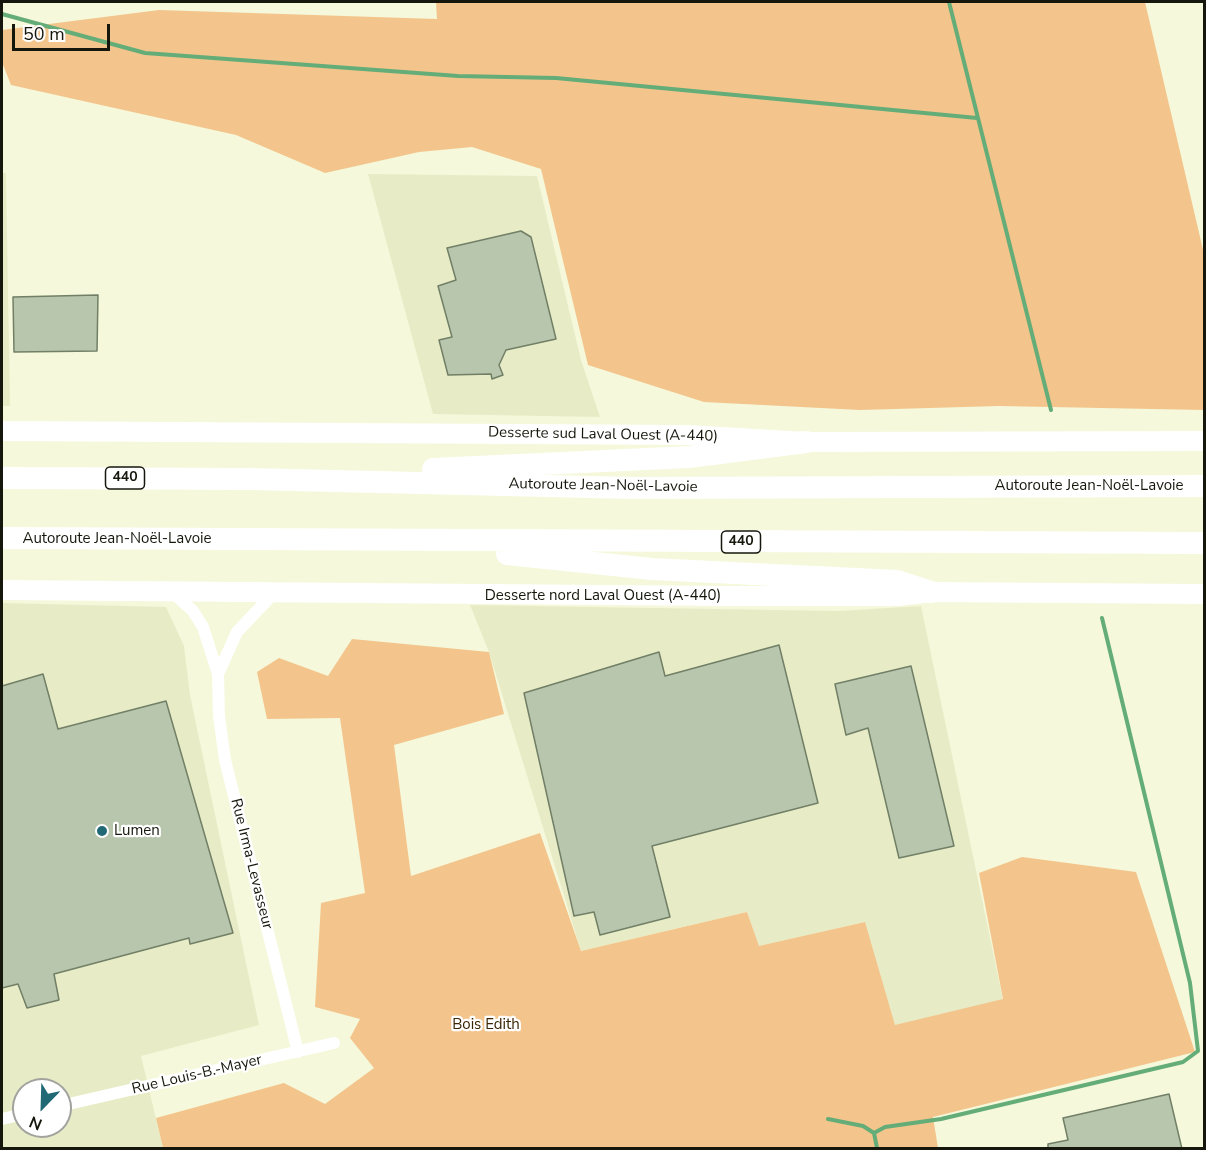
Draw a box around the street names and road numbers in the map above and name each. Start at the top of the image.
street label: Desserte sud Laval Ouest (A-440) [488,424,718,446]
road number: 440 [106,467,144,489]
street label: Autoroute Jean-Noël-Lavoie [508,475,698,497]
street label: Autoroute Jean-Noël-Lavoie [994,477,1184,495]
street label: Autoroute Jean-Noël-Lavoie [22,530,212,548]
road number: 440 [722,531,760,553]
street label: Desserte nord Laval Ouest (A-440) [485,587,721,605]
street label: Rue Irma-Levasseur [226,797,276,931]
street label: Rue Louis-B.-Mayer [130,1051,264,1099]

